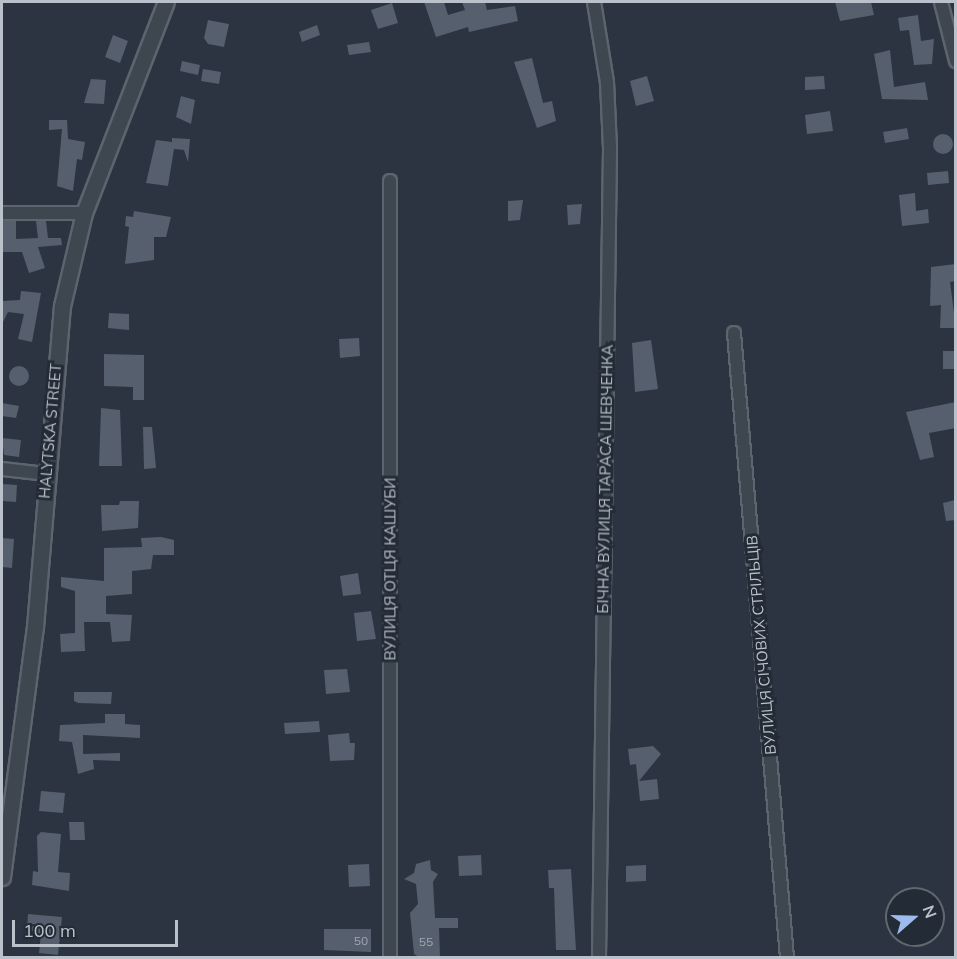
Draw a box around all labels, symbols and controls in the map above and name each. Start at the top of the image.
street label: БІЧНА ВУЛИЦЯ ТАРАСА ШЕВЧЕНКА [594,344,616,614]
street label: HALYTSKA STREET [35,363,65,499]
street label: ВУЛИЦЯ ОТЦЯ КАШУБИ [381,477,399,661]
street label: ВУЛИЦЯ СІЧОВИХ СТРІЛЬЦІВ [742,534,780,756]
north arrow [885,887,945,947]
text: N [919,902,942,921]
scale bar [15,908,182,946]
text: 100 m [23,919,76,942]
house number: 50 [354,934,368,948]
house number: 55 [419,935,433,949]

